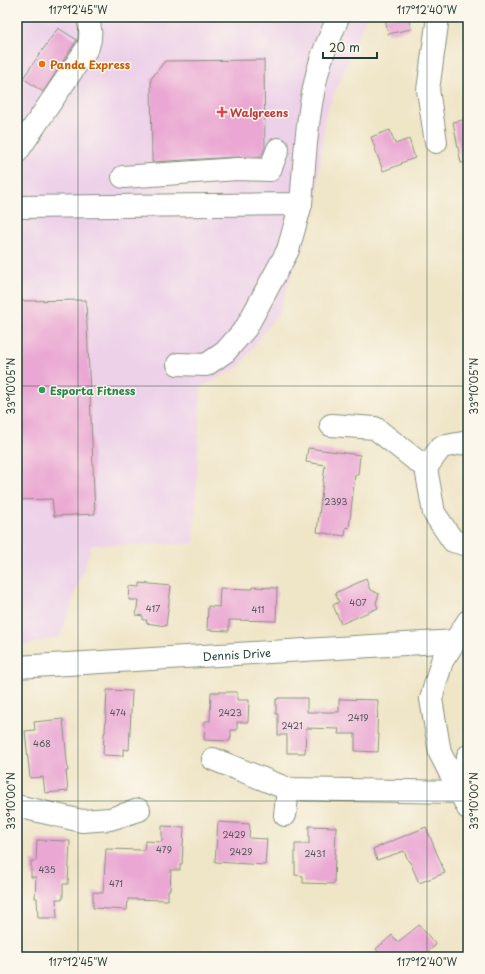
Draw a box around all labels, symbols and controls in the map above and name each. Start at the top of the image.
text: 117°12'45"W [48,2,108,17]
text: 117°12'40"W [397,2,458,17]
scale bar [323,34,377,60]
text: 20 m [329,38,360,56]
place label: Panda Express [50,56,131,73]
marker: Panda Express [37,59,47,69]
place label: Walgreens [230,104,288,121]
marker: Walgreens [217,107,227,117]
text: 33°10'05"N [3,357,18,414]
text: 33°10'05"N [466,357,481,414]
place label: Esporta Fitness [50,382,136,399]
marker: Esporta Fitness [37,385,47,395]
house number: 2393 [325,494,347,508]
house number: 407 [349,595,367,609]
house number: 417 [146,601,160,615]
house number: 411 [252,602,264,616]
street label: Dennis Drive [202,643,271,665]
house number: 474 [110,705,126,719]
house number: 2423 [218,705,242,719]
house number: 2419 [348,710,368,724]
house number: 2421 [281,718,303,732]
house number: 468 [33,736,51,750]
text: 33°10'00"N [3,772,18,830]
text: 33°10'00"N [466,772,481,830]
house number: 2429 [223,827,245,841]
house number: 479 [156,842,172,856]
house number: 2429 [230,844,252,858]
house number: 2431 [305,846,325,860]
house number: 435 [38,862,56,876]
house number: 471 [109,876,123,890]
text: 117°12'45"W [48,954,108,969]
text: 117°12'40"W [397,954,458,969]

